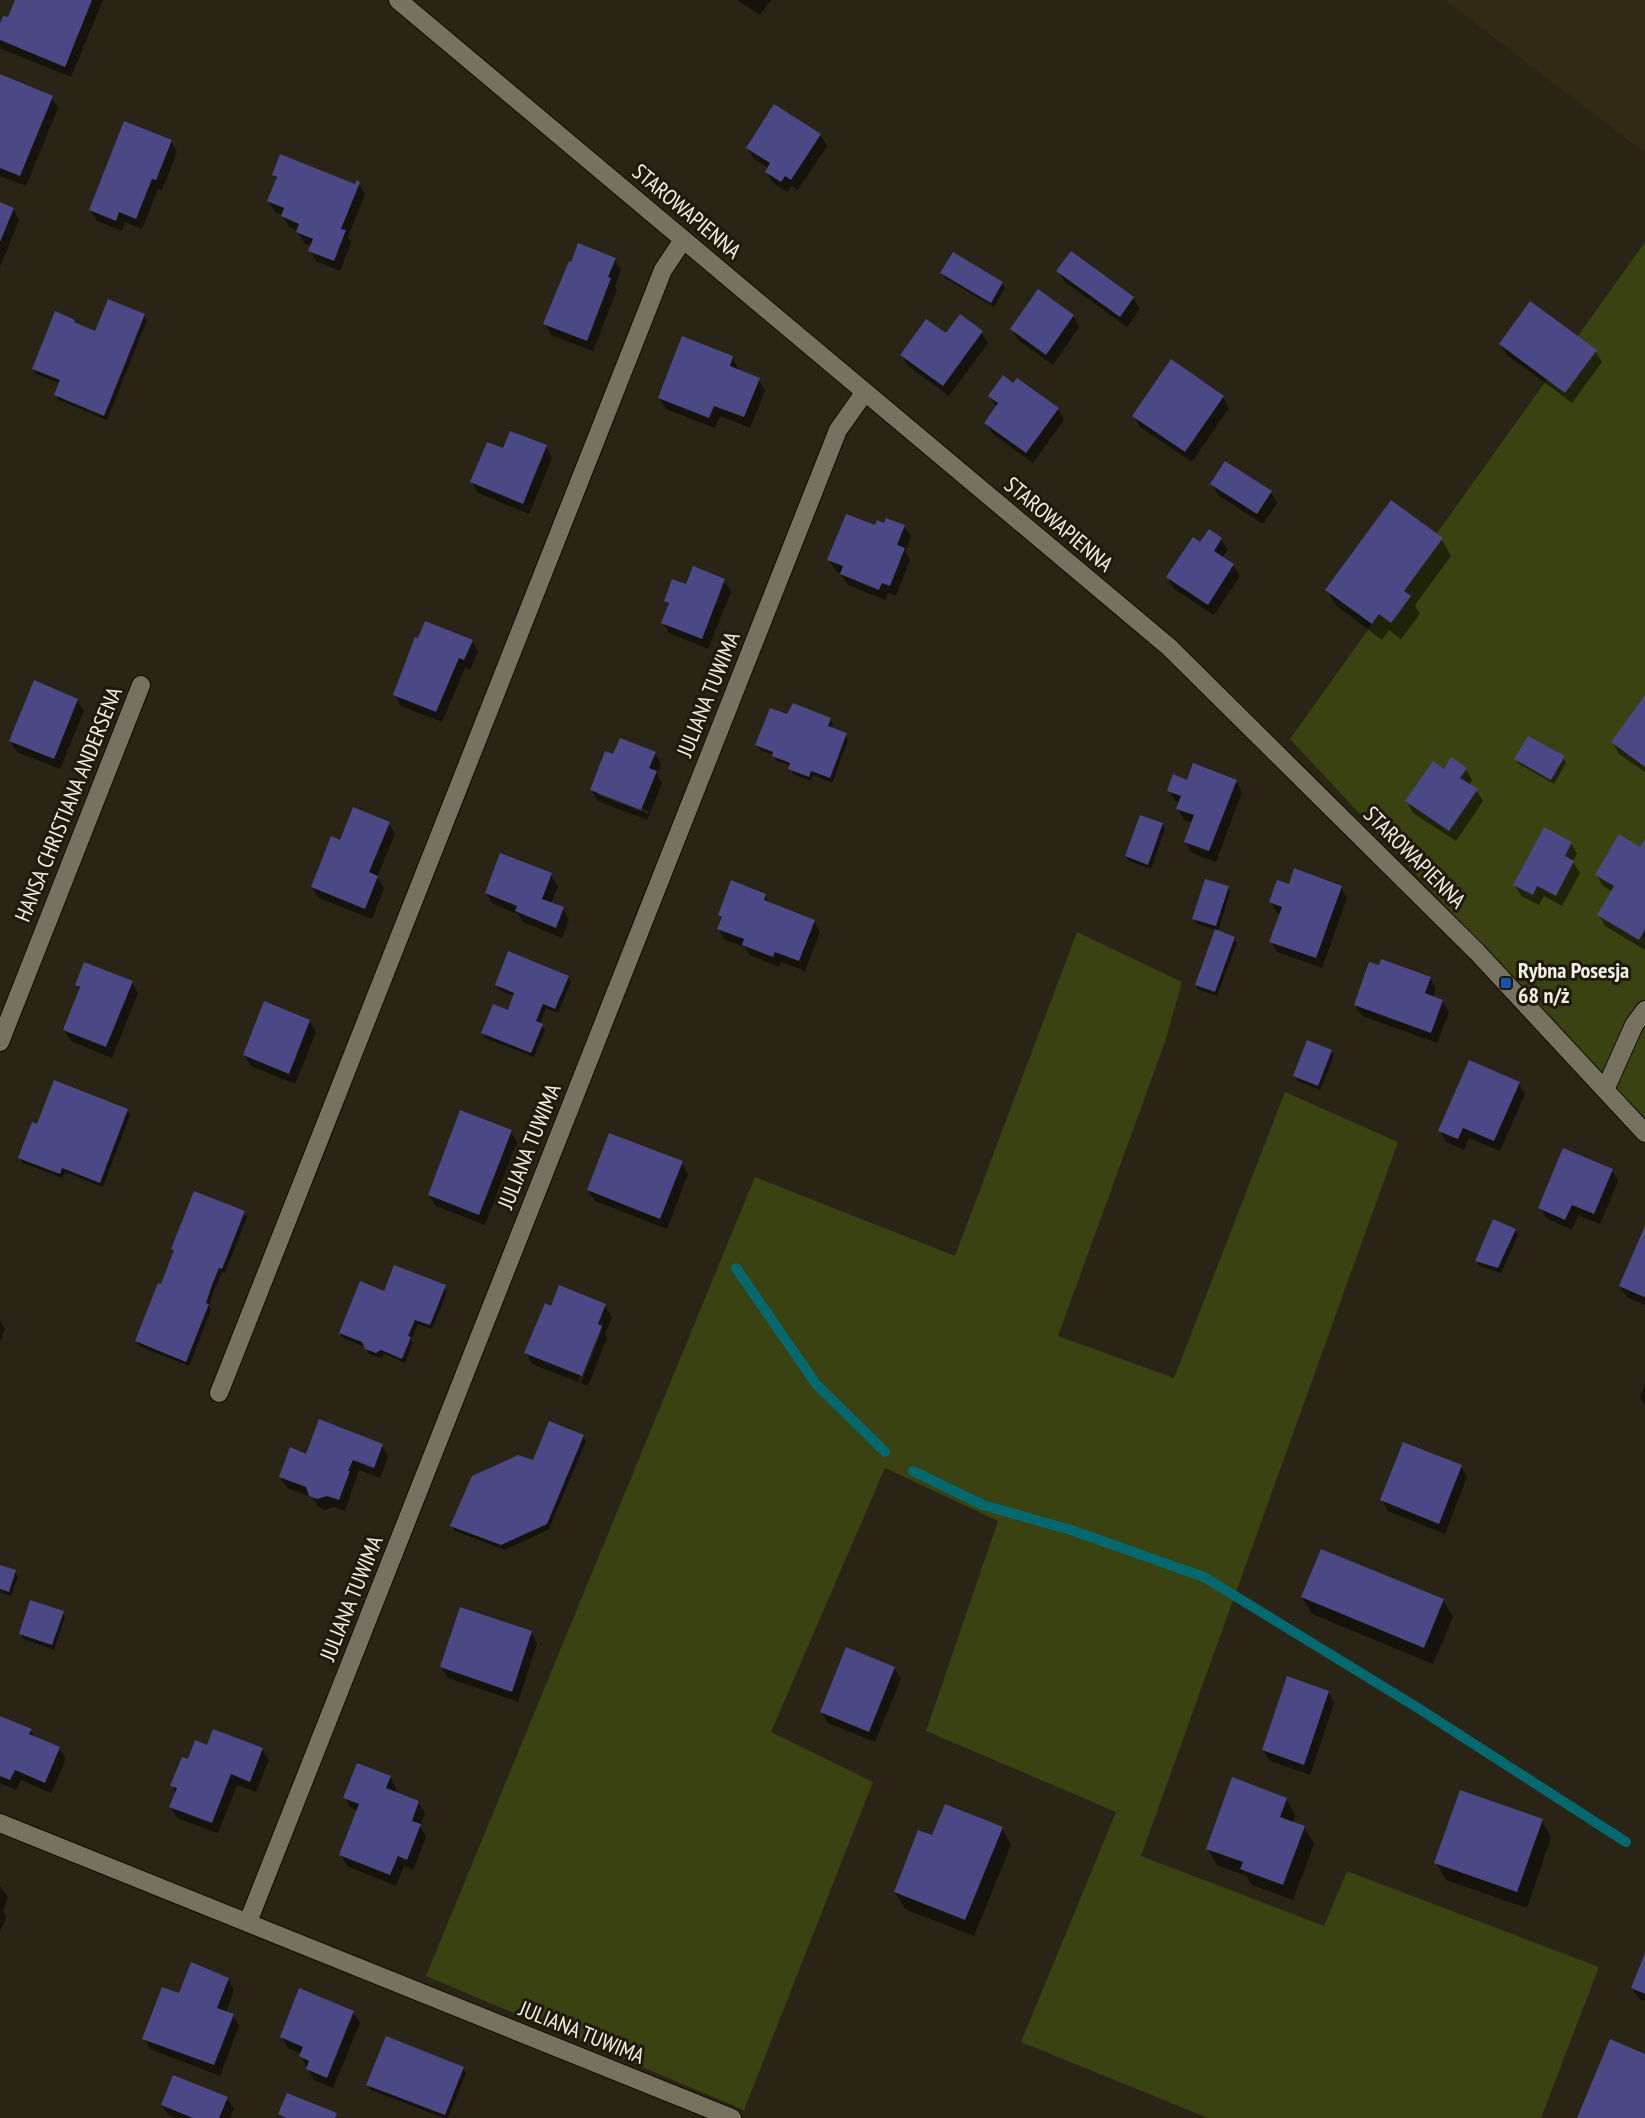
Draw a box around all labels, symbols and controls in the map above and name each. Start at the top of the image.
street label: STAROWAPIENNA [627,157,748,265]
street label: STAROWAPIENNA [999,470,1120,578]
street label: JULIANA TUWIMA [670,627,746,762]
street label: HANSA CHRISTIANA ANDERSENA [8,682,128,925]
street label: STAROWAPIENNA [1358,800,1472,914]
place label: Rybna Posesja 68 n/ż [1518,956,1629,1009]
marker: Rybna Posesja 68 n/ż [1499,976,1513,990]
street label: JULIANA TUWIMA [491,1079,567,1214]
street label: JULIANA TUWIMA [313,1531,389,1666]
street label: JULIANA TUWIMA [514,1994,649,2070]

